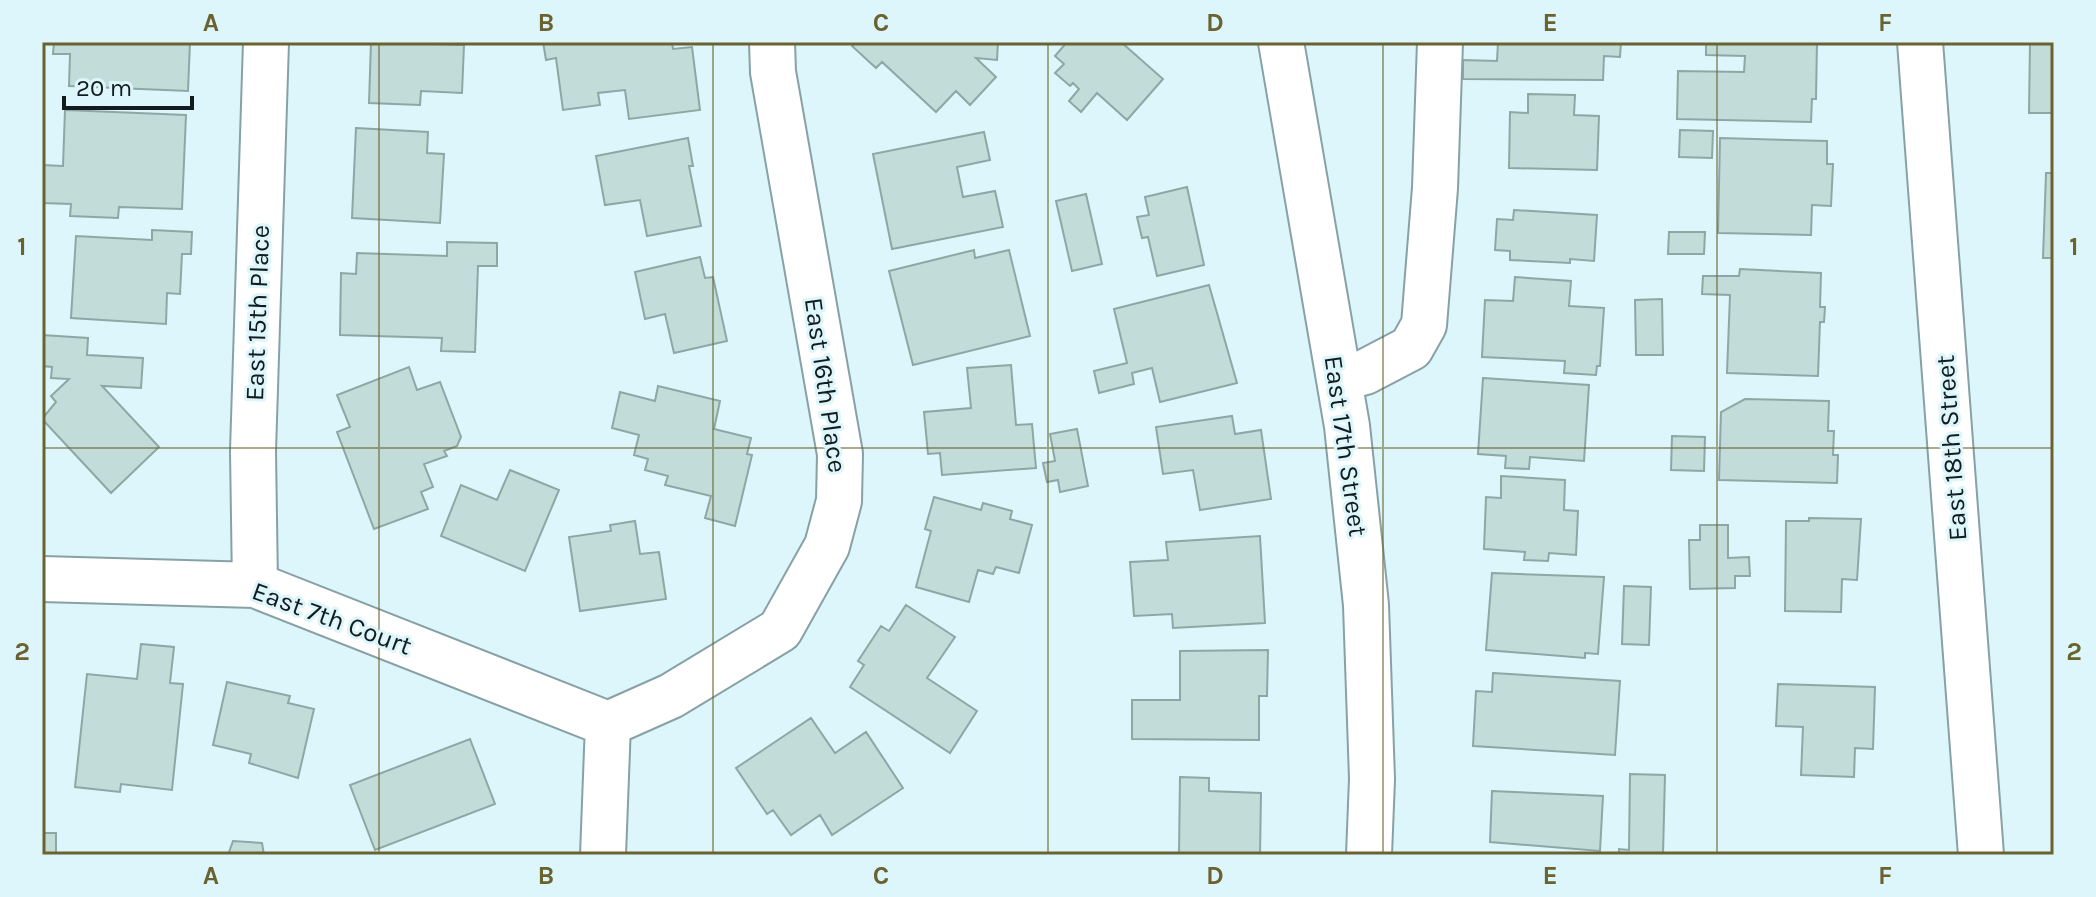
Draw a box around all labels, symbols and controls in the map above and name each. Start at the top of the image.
text: A [203,7,219,38]
text: B [538,7,554,38]
text: C [873,7,889,38]
text: D [1206,7,1224,38]
text: E [1542,7,1558,38]
text: F [1878,7,1892,38]
scale bar [64,60,192,110]
text: 20 m [76,74,132,102]
street label: East 15th Place [239,224,276,402]
text: 1 [17,231,27,262]
text: 1 [2069,231,2079,262]
street label: East 16th Place [798,296,853,475]
street label: East 17th Street [1317,354,1374,539]
street label: East 18th Street [1930,354,1973,542]
street label: East 7th Court [248,575,416,662]
text: 2 [14,636,30,667]
text: 2 [2066,636,2082,667]
text: A [203,860,219,891]
text: B [538,860,554,891]
text: C [873,860,889,891]
text: D [1206,860,1224,891]
text: E [1542,860,1558,891]
text: F [1878,860,1892,891]

